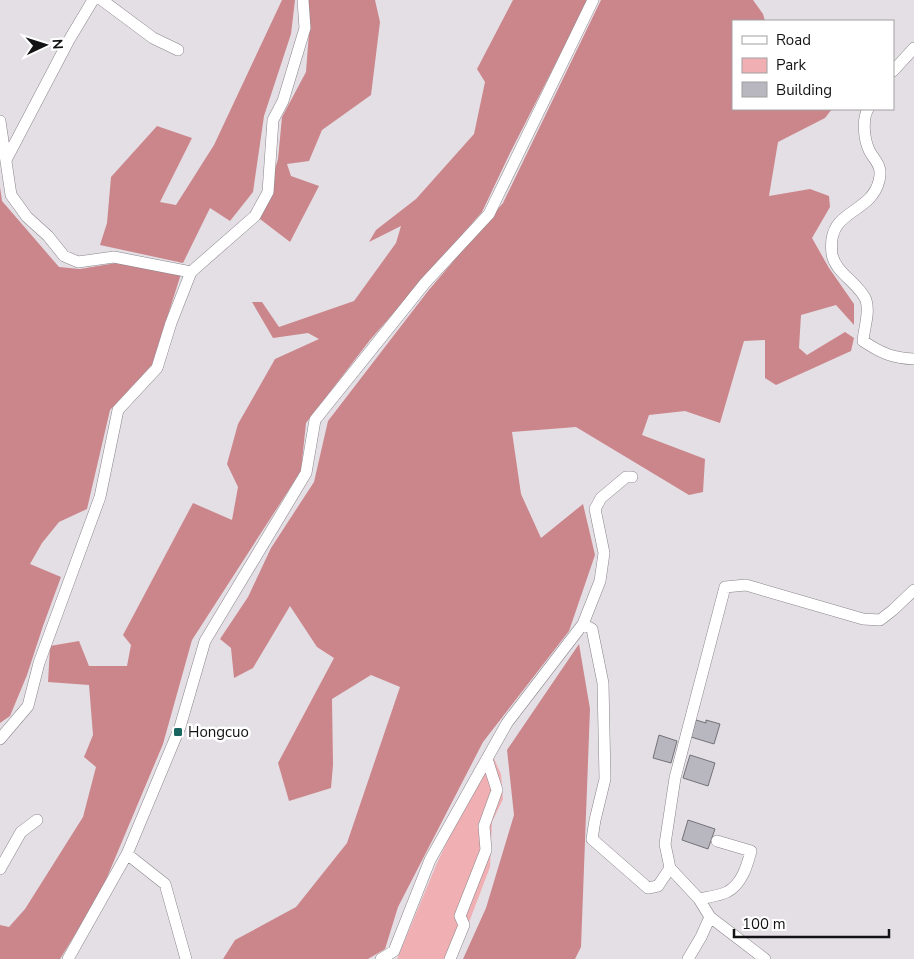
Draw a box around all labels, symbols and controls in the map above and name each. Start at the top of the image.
north arrow [20,20,70,70]
legend [732,20,894,110]
text: Road [776,30,811,50]
text: N [48,38,67,50]
text: Park [776,55,806,75]
text: Building [776,80,832,100]
place label: Hongcuo [188,722,249,742]
marker: Hongcuo [172,726,184,738]
scale bar [734,906,889,938]
text: 100 m [742,914,786,934]

